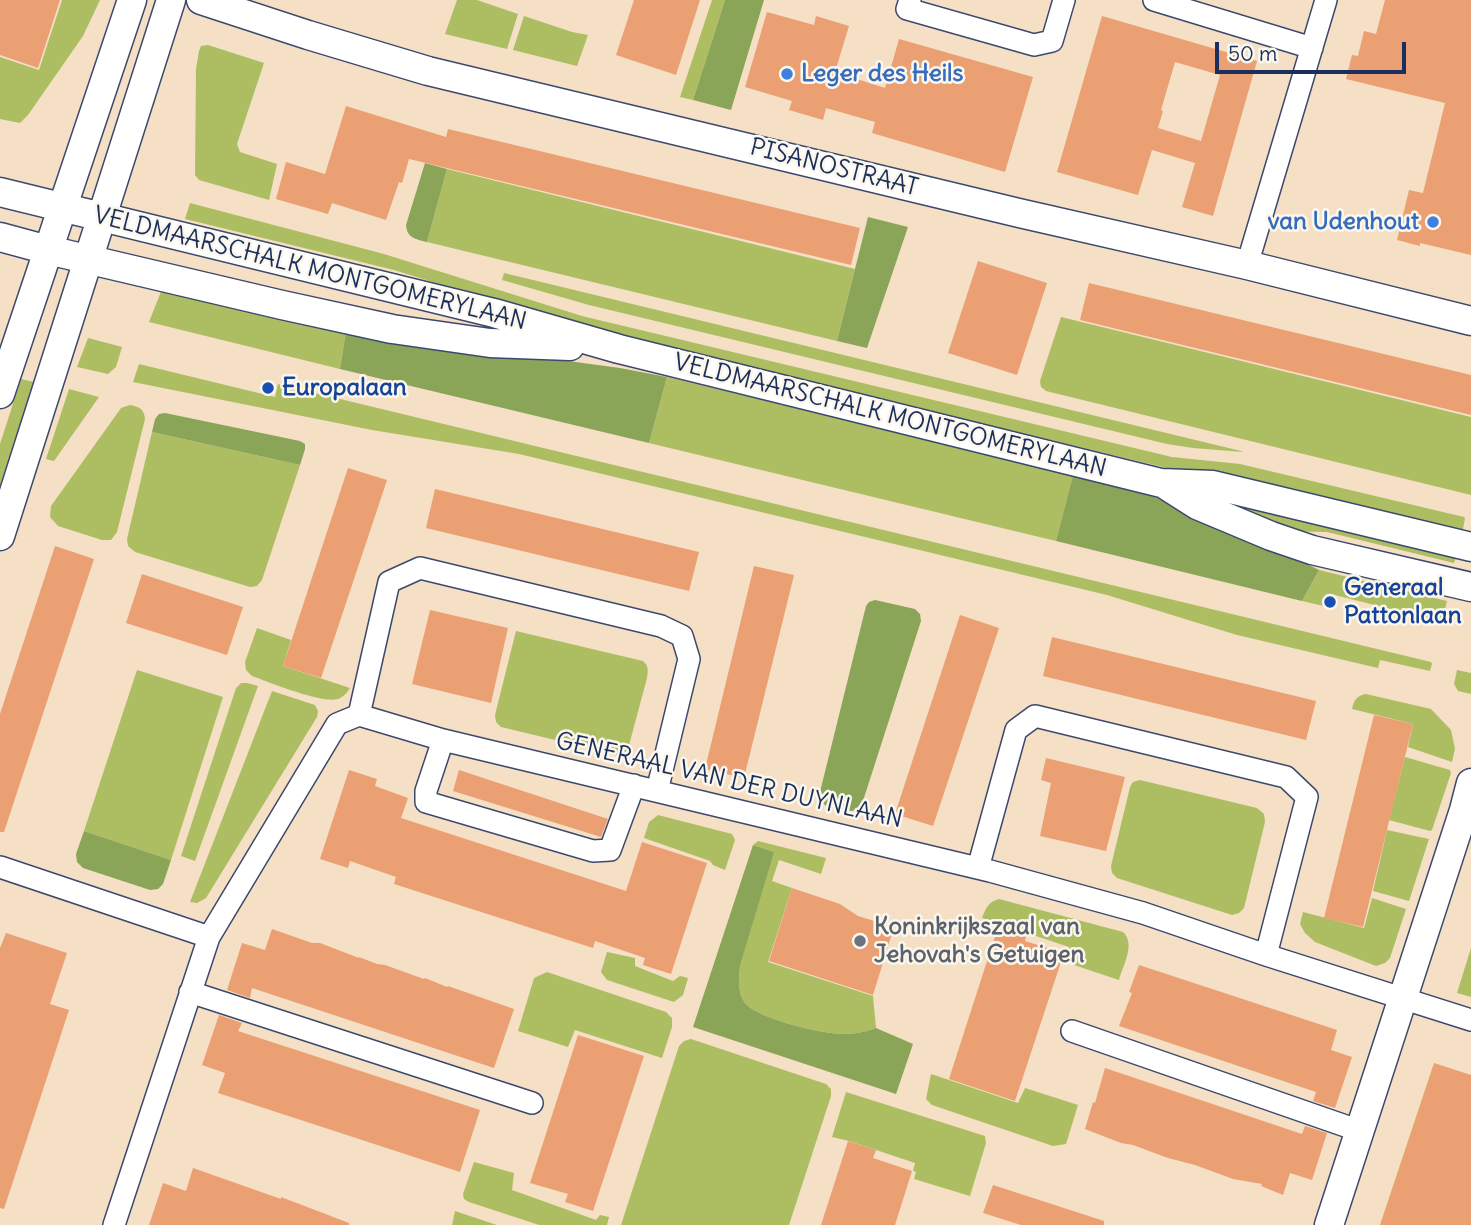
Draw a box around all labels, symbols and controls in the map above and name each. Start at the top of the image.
scale bar [1219,28,1410,72]
text: 50 m [1228,40,1277,67]
place label: Leger des Heils [801,60,963,88]
marker: Leger des Heils [779,66,795,82]
street label: PISANOSTRAAT [747,133,921,203]
street label: VELDMAARSCHALK MONTGOMERYLAAN [91,201,529,337]
place label: van Udenhout [1268,208,1419,236]
marker: van Udenhout [1425,214,1441,230]
street label: VELDMAARSCHALK MONTGOMERYLAAN [671,348,1109,484]
place label: Europalaan [282,374,407,402]
marker: Europalaan [260,380,276,396]
place label: Generaal Pattonlaan [1344,574,1462,630]
marker: Generaal Pattonlaan [1322,594,1338,610]
street label: GENERAAL VAN DER DUYNLAAN [553,727,905,835]
place label: Koninkrijkszaal van Jehovah's Getuigen [874,913,1084,969]
marker: Koninkrijkszaal van Jehovah's Getuigen [852,933,868,949]

